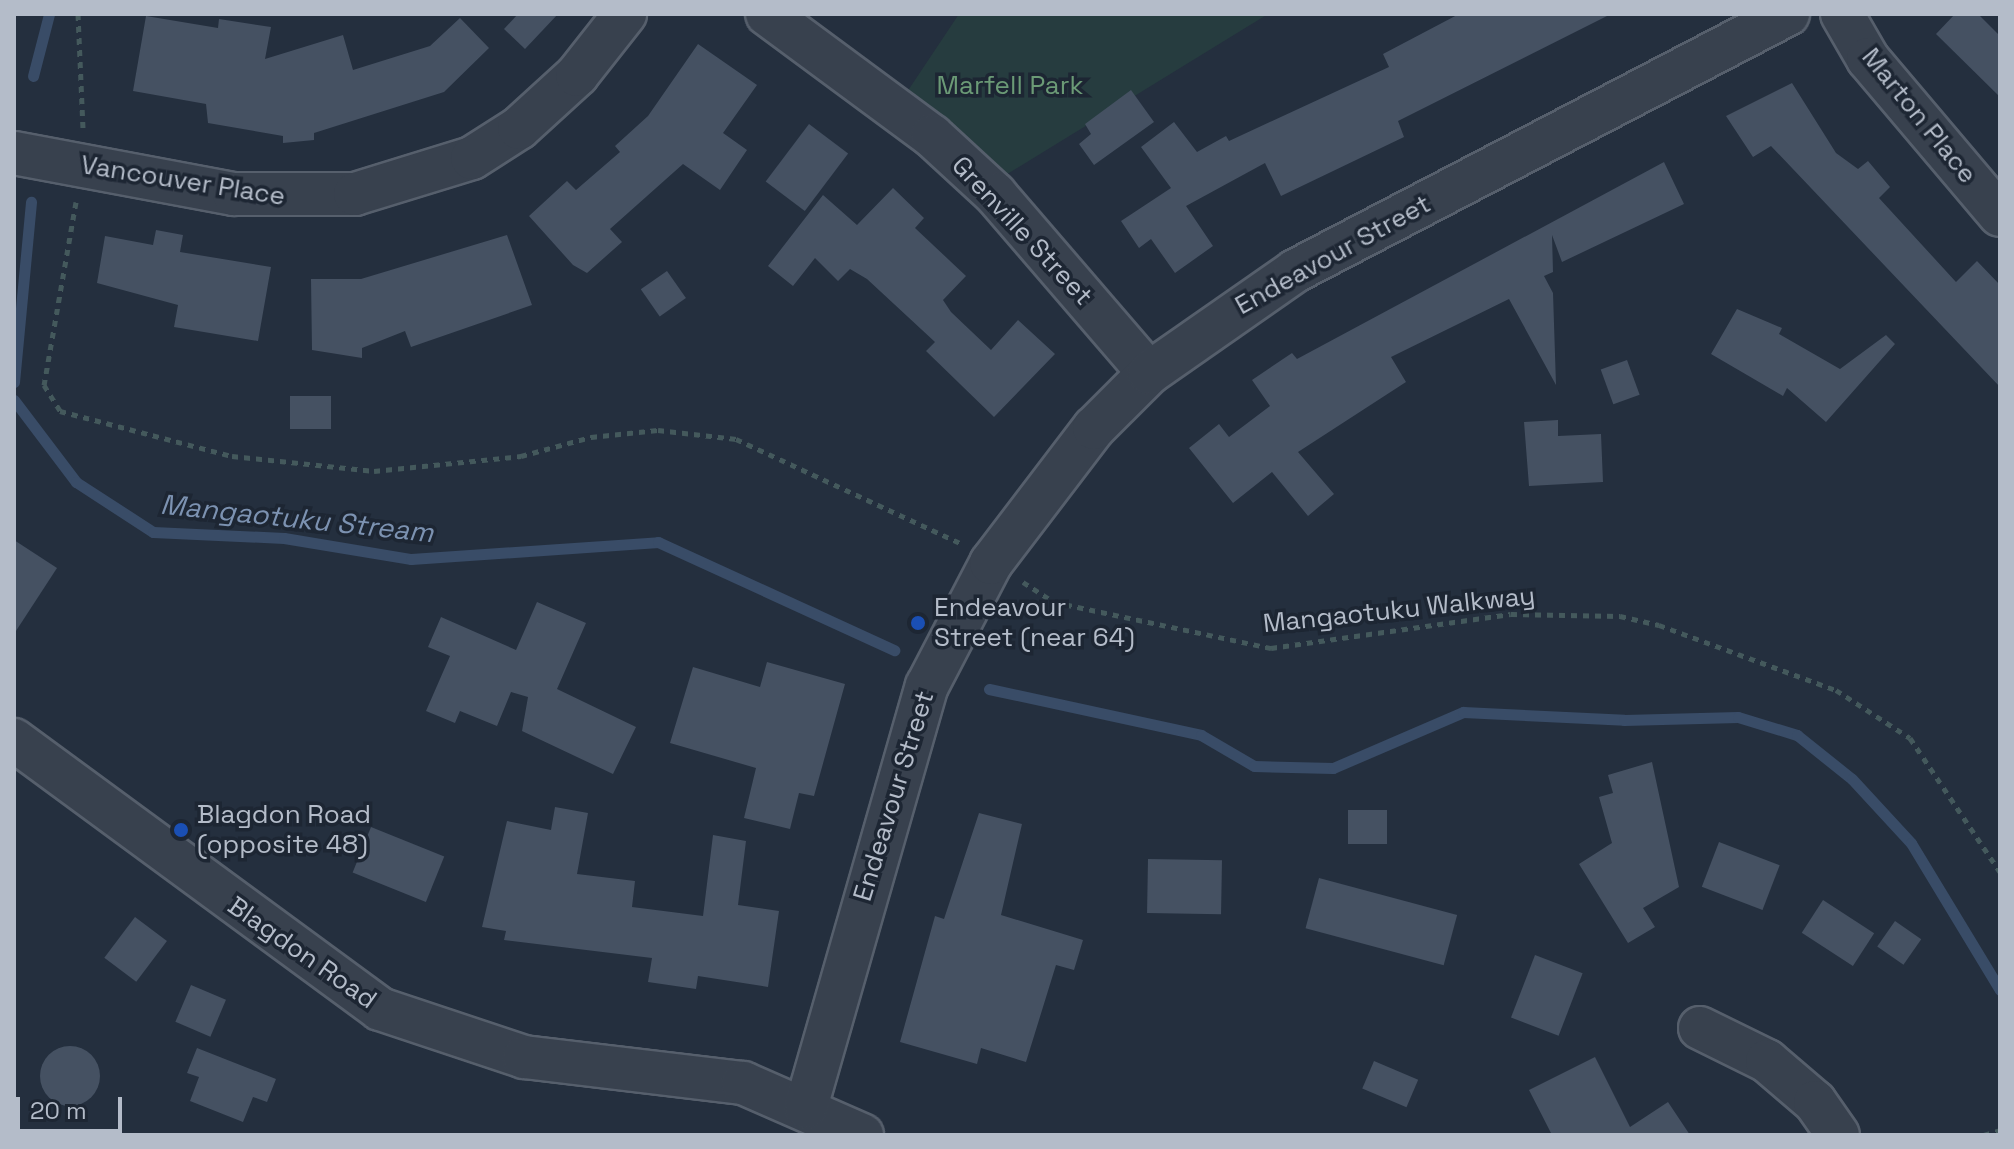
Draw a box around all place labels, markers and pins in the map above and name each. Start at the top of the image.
place label: Endeavour Street (near 64) [934,592,1135,654]
marker: Endeavour Street (near 64) [909,614,927,632]
place label: Blagdon Road (opposite 48) [197,799,371,860]
marker: Blagdon Road (opposite 48) [172,821,190,839]

